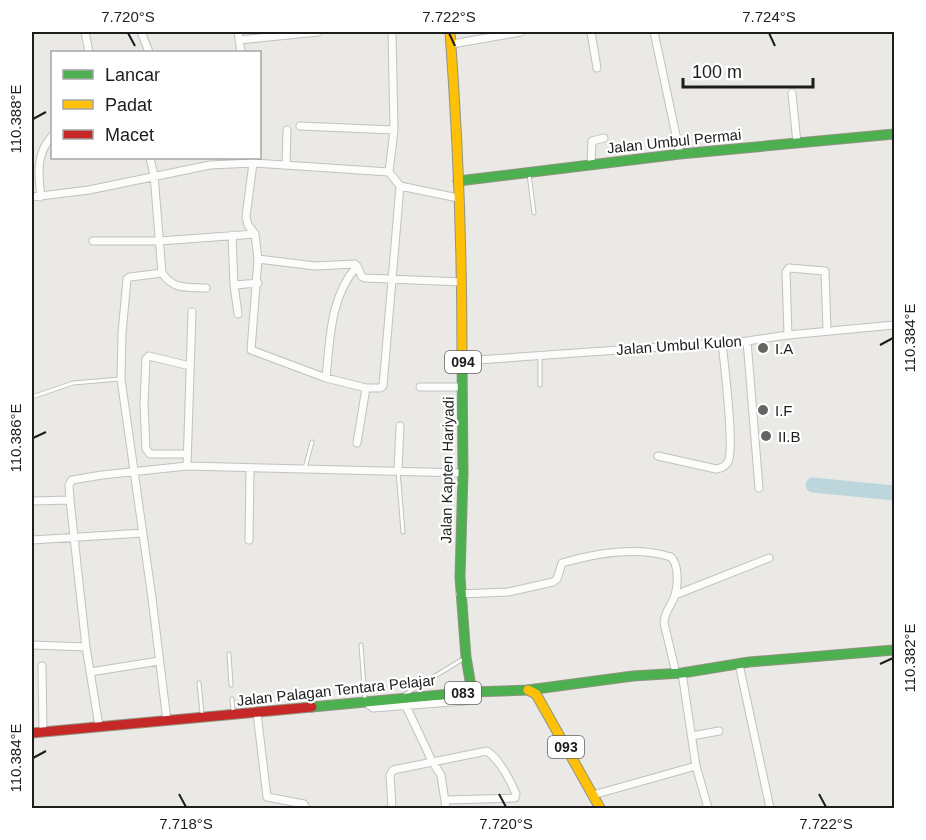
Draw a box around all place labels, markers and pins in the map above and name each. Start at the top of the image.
place label: I.A [775,340,793,357]
marker: I.A [756,341,770,355]
place label: I.F [775,402,793,419]
marker: I.F [756,403,770,417]
place label: II.B [778,428,801,445]
marker: II.B [759,429,773,443]

